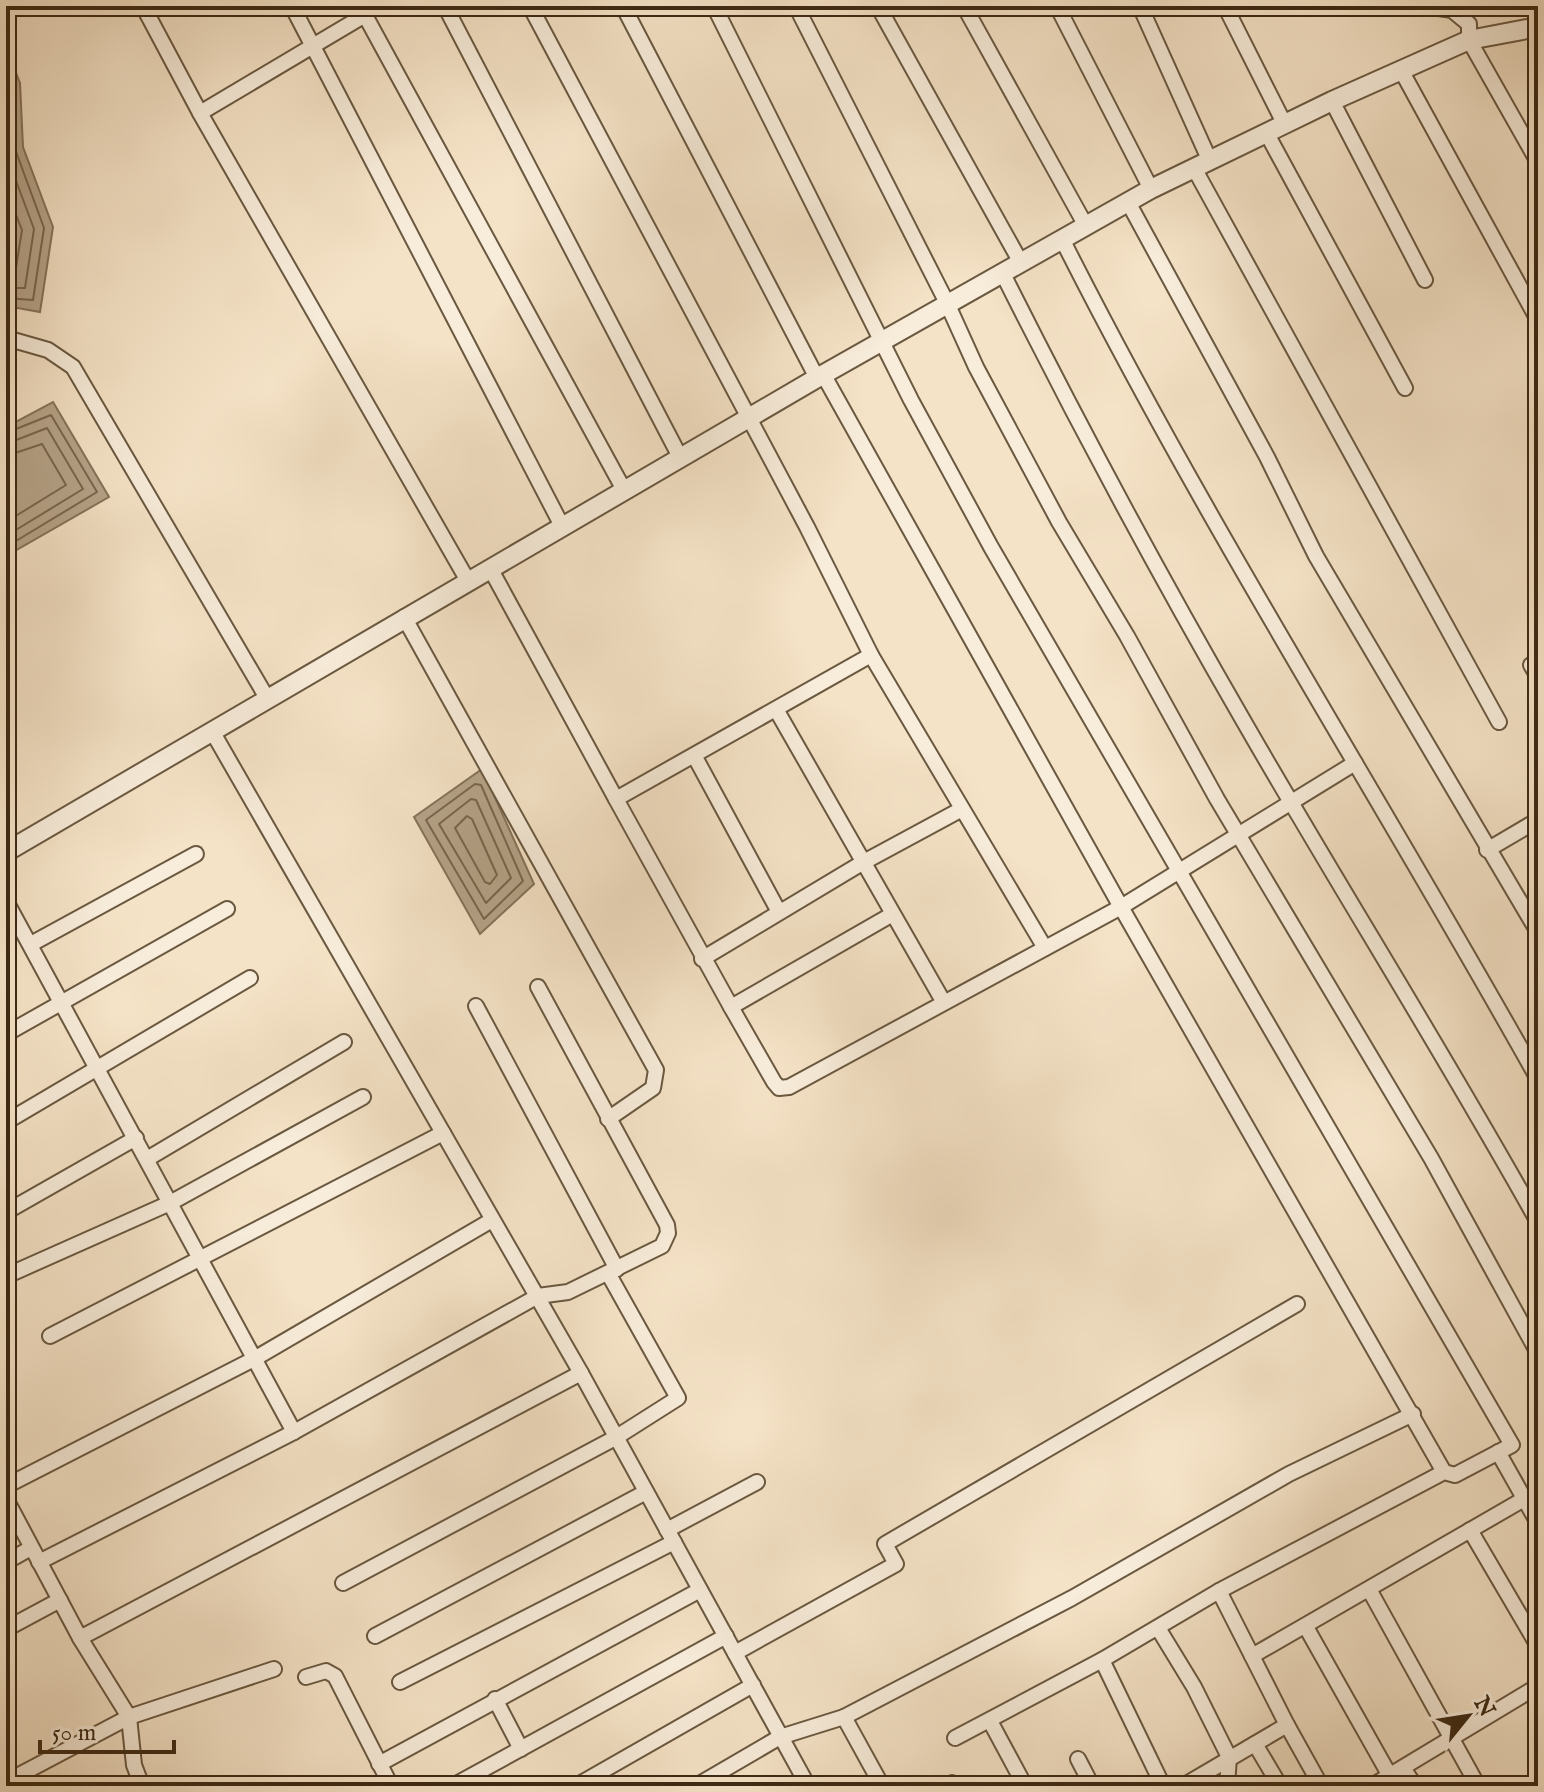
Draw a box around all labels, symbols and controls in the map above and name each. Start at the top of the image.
north arrow [1428,1676,1508,1756]
text: N [1466,1691,1500,1722]
scale bar [40,1704,174,1754]
text: 50 m [52,1718,96,1749]

